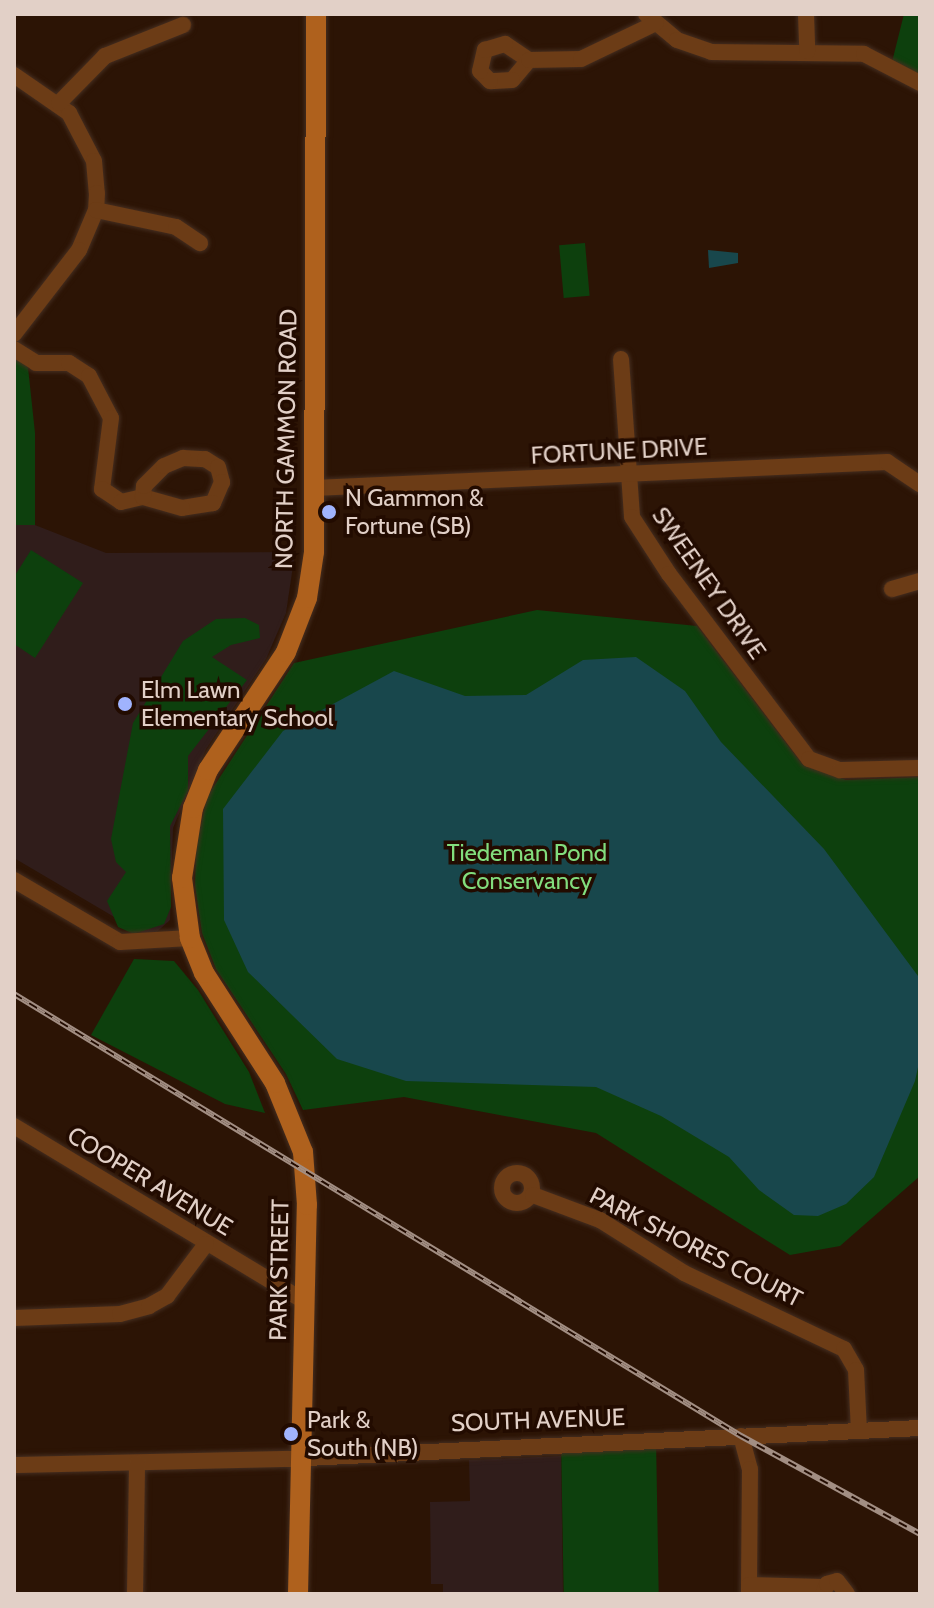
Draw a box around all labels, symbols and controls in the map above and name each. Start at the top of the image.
street label: NORTH GAMMON ROAD [269,309,303,569]
street label: FORTUNE DRIVE [530,432,708,470]
place label: N Gammon & Fortune (SB) [345,484,484,540]
street label: SWEENEY DRIVE [646,502,772,664]
marker: N Gammon & Fortune (SB) [320,503,338,521]
place label: Elm Lawn Elementary School [141,676,333,732]
marker: Elm Lawn Elementary School [116,695,134,713]
park label: Tiedeman Pond Conservancy [447,839,607,895]
street label: COOPER AVENUE [62,1120,238,1242]
street label: PARK SHORES COURT [585,1181,807,1313]
street label: PARK STREET [263,1199,295,1341]
street label: SOUTH AVENUE [450,1403,626,1437]
place label: Park & South (NB) [307,1406,419,1462]
marker: Park & South (NB) [282,1425,300,1443]

